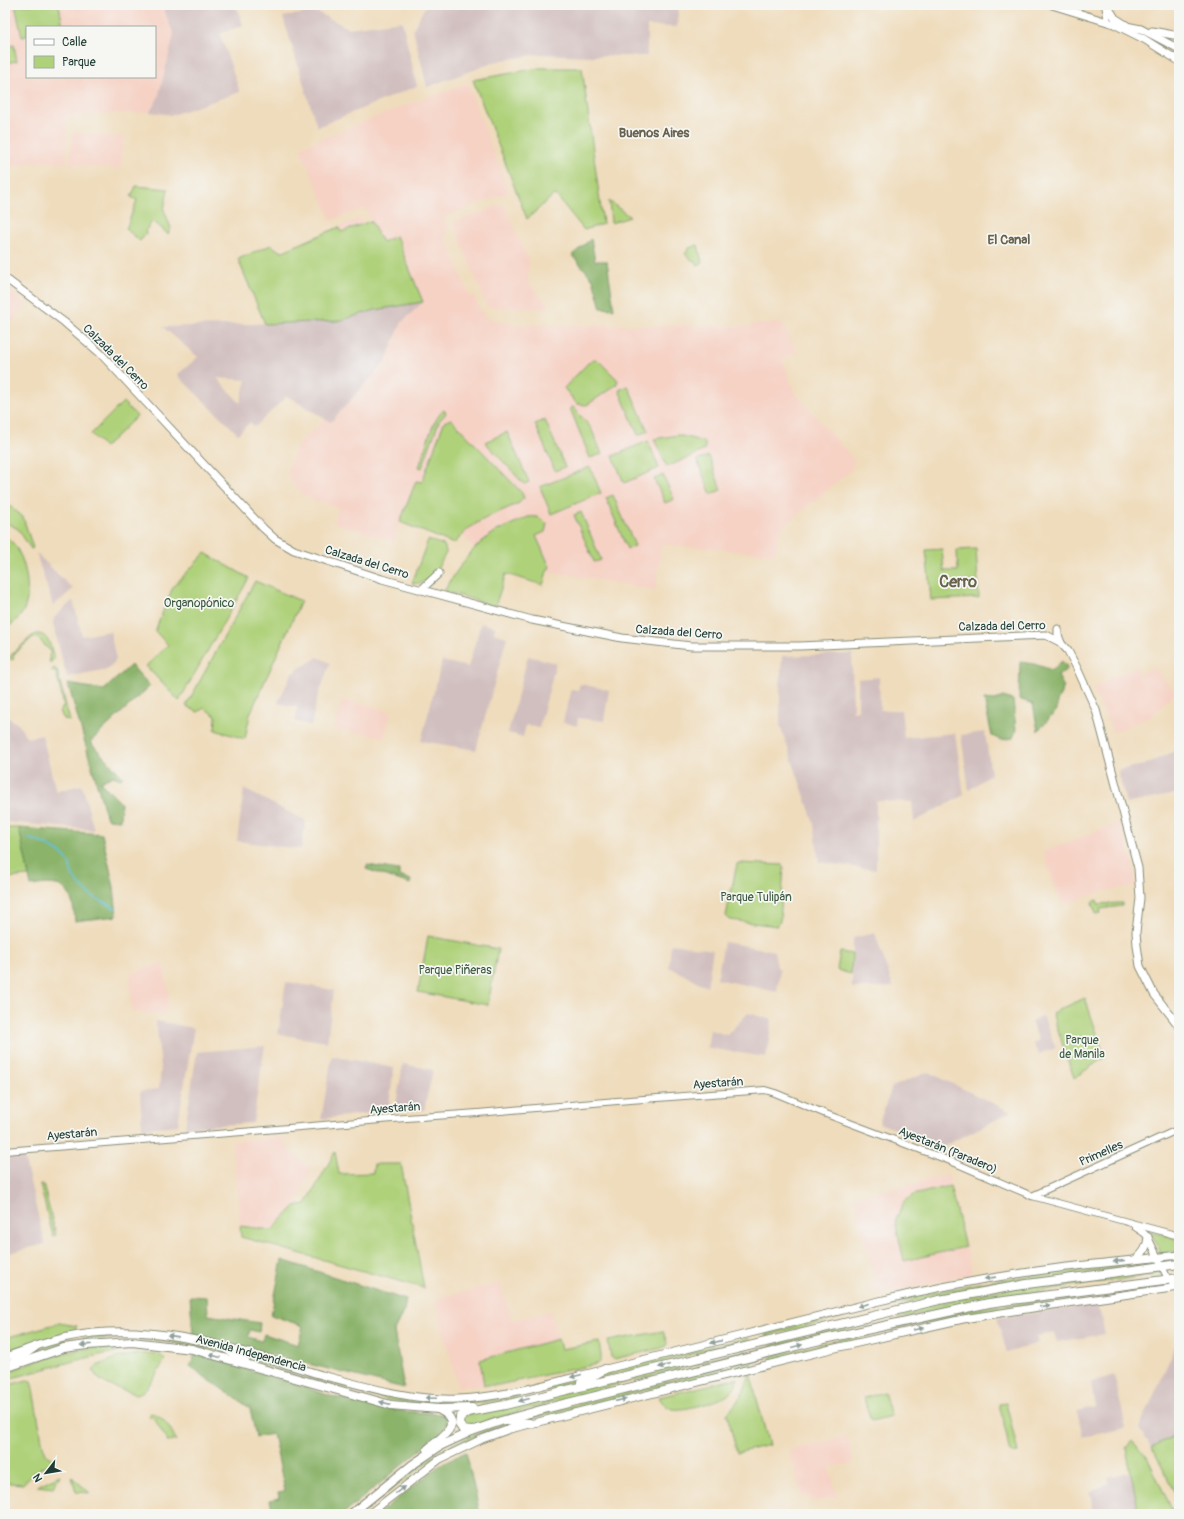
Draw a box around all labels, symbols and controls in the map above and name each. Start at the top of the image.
legend [26,26,156,78]
text: Calle [62,35,87,50]
text: Parque [62,55,96,70]
district label: Buenos Aires [619,125,689,141]
district label: El Canal [988,232,1030,248]
street label: Calzada del Cerro [80,321,152,394]
street label: Calzada del Cerro [323,543,411,583]
district label: Cerro [939,572,977,592]
park label: Organopónico [164,596,235,611]
street label: Calzada del Cerro [958,618,1046,635]
street label: Calzada del Cerro [635,622,724,643]
park label: Parque Tulipán [720,890,792,905]
park label: Parque Piñeras [419,963,492,978]
park label: Parque de Manila [1059,1033,1105,1062]
street label: Ayestarán [692,1074,744,1093]
street label: Ayestarán [369,1099,421,1118]
street label: Ayestarán (Paradero) [896,1124,999,1177]
street label: Ayestarán [46,1125,98,1144]
street label: Primelles [1077,1137,1126,1170]
one-way arrow [1113,1258,1125,1265]
one-way arrow [984,1275,996,1281]
one-way arrow [856,1302,868,1308]
one-way arrow [1039,1303,1051,1309]
one-way arrow [911,1326,924,1332]
one-way arrow [167,1332,179,1339]
street label: Avenida Independencia [194,1332,308,1376]
one-way arrow [710,1339,722,1345]
one-way arrow [80,1342,92,1348]
one-way arrow [791,1343,803,1349]
one-way arrow [209,1352,221,1358]
one-way arrow [658,1364,670,1370]
one-way arrow [570,1374,582,1380]
one-way arrow [425,1395,437,1402]
one-way arrow [518,1397,530,1403]
one-way arrow [615,1397,628,1403]
one-way arrow [379,1400,391,1406]
north arrow [26,1453,66,1493]
text: N [30,1471,45,1484]
one-way arrow [394,1486,405,1494]

